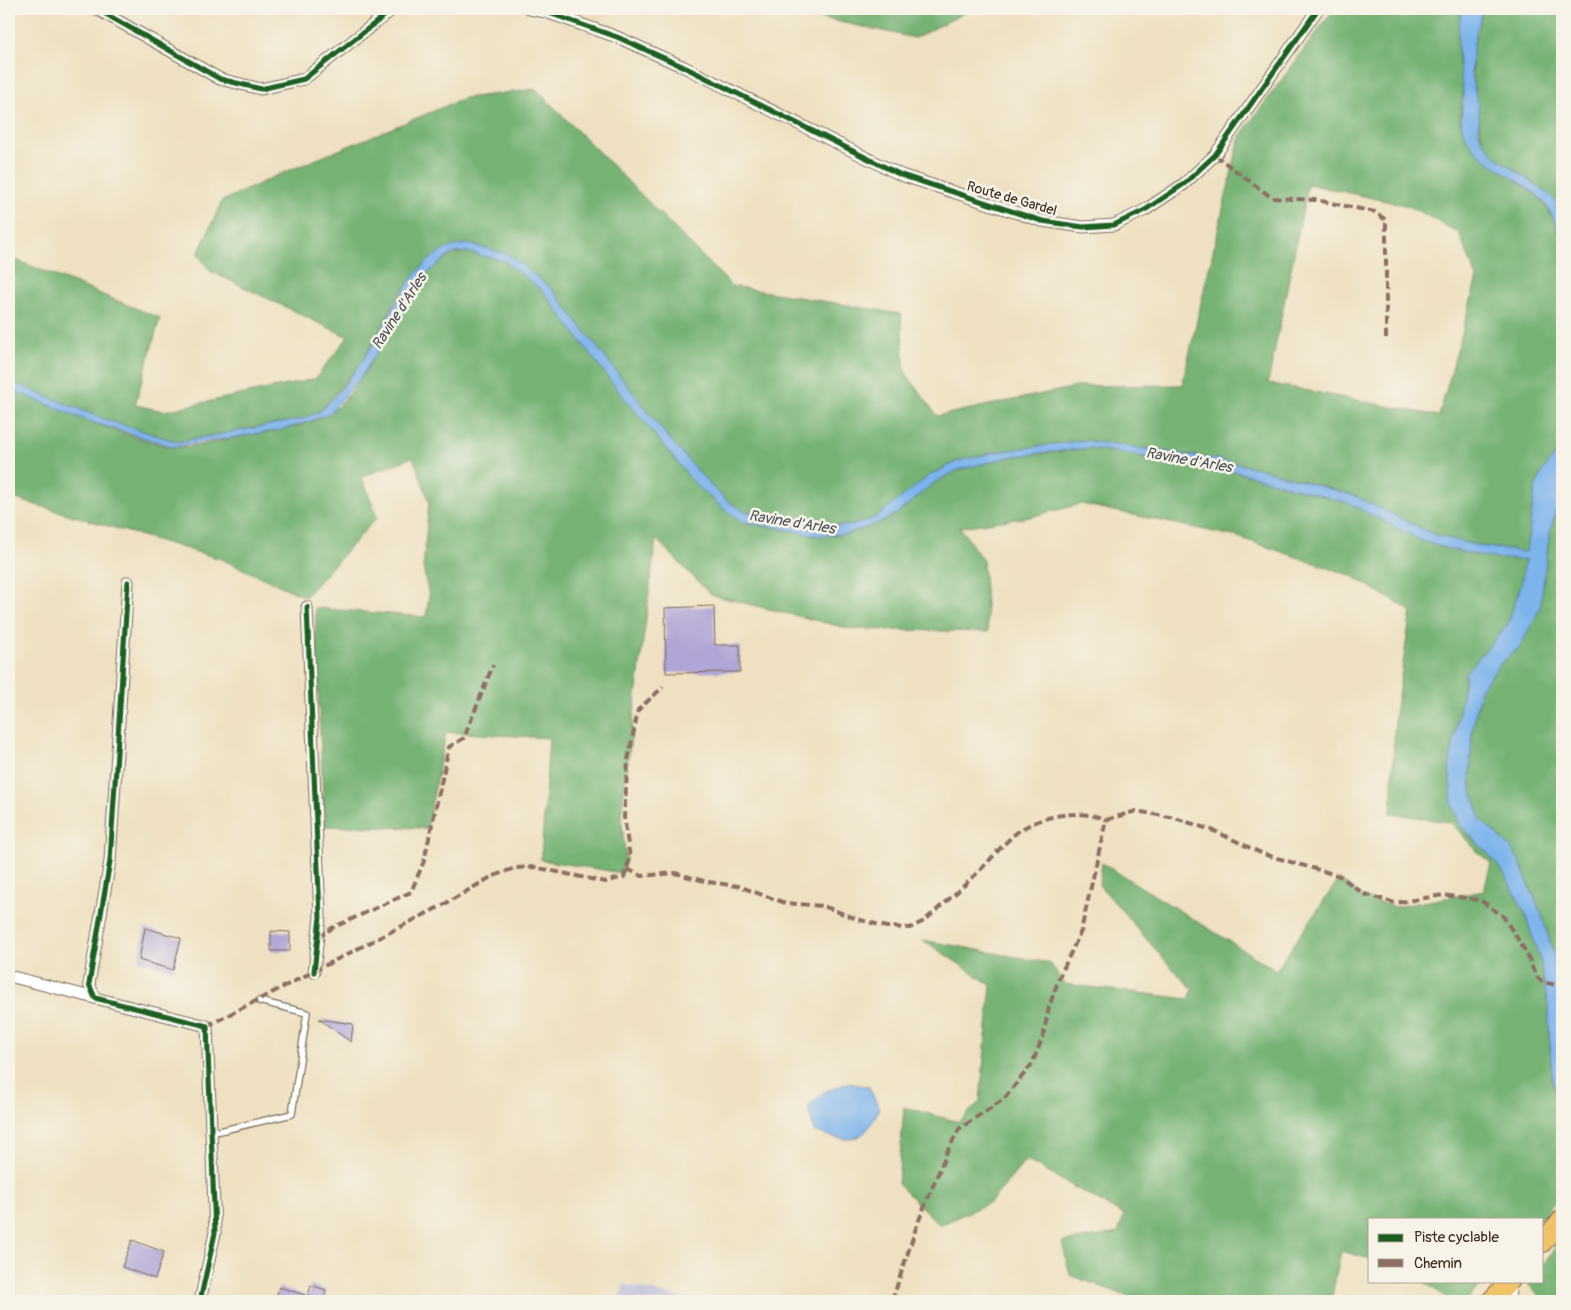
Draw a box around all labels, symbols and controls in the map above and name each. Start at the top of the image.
street label: Route de Gardel [965,178,1059,219]
water label: Ravine d'Arles [368,268,432,353]
water label: Ravine d'Arles [1144,444,1236,478]
water label: Ravine d'Arles [747,506,839,539]
legend [1368,1218,1544,1282]
text: Piste cyclable [1414,1228,1499,1247]
text: Chemin [1414,1254,1462,1273]

